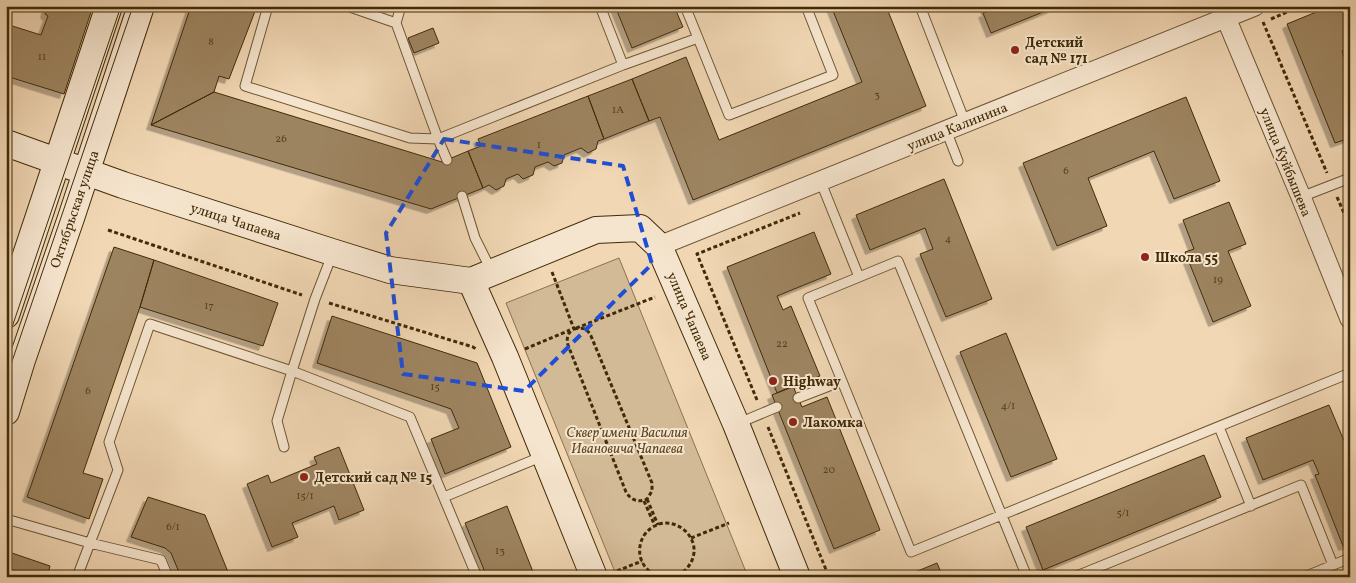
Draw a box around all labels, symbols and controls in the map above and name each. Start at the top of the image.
place label: Детский сад № 171 [1025,34,1088,69]
house number: 8 [208,35,214,50]
marker: Детский сад № 171 [1009,44,1021,56]
house number: 11 [38,50,46,65]
house number: 3 [874,88,880,103]
street label: улица Калинина [904,99,1011,156]
house number: 1А [612,103,624,118]
street label: улица Куйбышева [1254,105,1315,220]
house number: 26 [275,132,287,147]
house number: 1 [537,138,541,153]
street label: Октябрьская улица [46,148,105,271]
house number: 6 [1063,164,1069,179]
street label: улица Чапаева [188,199,283,246]
house number: 4 [945,232,952,247]
place label: Школа 55 [1155,249,1218,268]
marker: Школа 55 [1139,251,1151,263]
street label: улица Чапаева [661,269,716,364]
house number: 19 [1213,273,1223,288]
house number: 17 [204,299,214,314]
house number: 22 [776,337,788,352]
place label: Highway [783,373,841,392]
marker: Highway [767,375,779,387]
house number: 15 [430,380,440,395]
house number: 6 [85,384,91,399]
house number: 4/1 [1001,399,1015,414]
place label: Лакомка [803,414,863,433]
marker: Лакомка [787,416,799,428]
park label: Сквер имени Василия Ивановича Чапаева [566,424,688,459]
house number: 20 [823,463,836,478]
place label: Детский сад № 15 [314,469,432,488]
marker: Детский сад № 15 [298,471,310,483]
house number: 15/1 [296,489,314,504]
house number: 5/1 [1116,506,1130,521]
house number: 6/1 [166,520,180,535]
house number: 13 [495,544,505,559]

